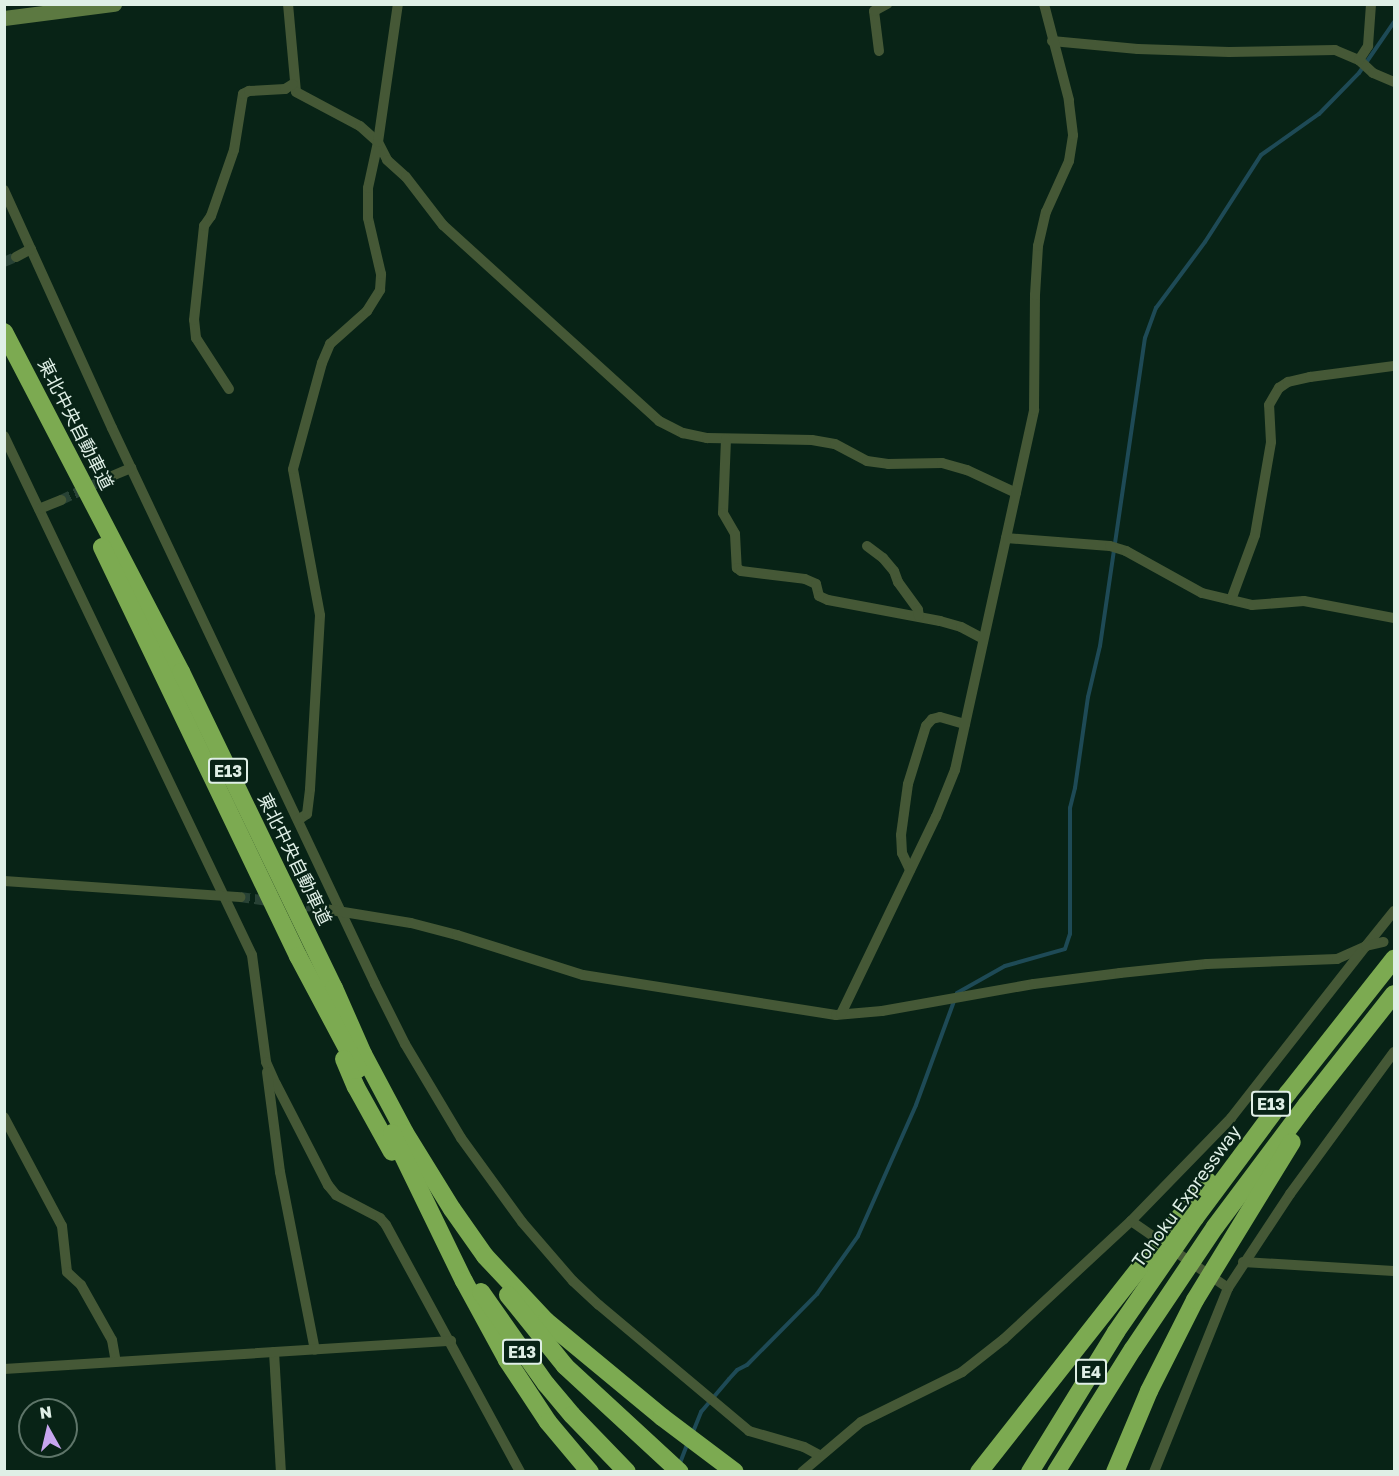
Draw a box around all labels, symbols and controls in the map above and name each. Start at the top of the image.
street label: 東北中央自動車道 [34,355,118,493]
road number: E13 [207,758,249,784]
street label: 東北中央自動車道 [254,790,336,928]
road number: E13 [1250,1091,1292,1117]
street label: Tohoku Expressway [1127,1121,1245,1271]
road number: E13 [501,1339,543,1365]
road number: E4 [1074,1359,1108,1385]
north arrow [18,1398,78,1458]
text: N [38,1401,53,1423]

